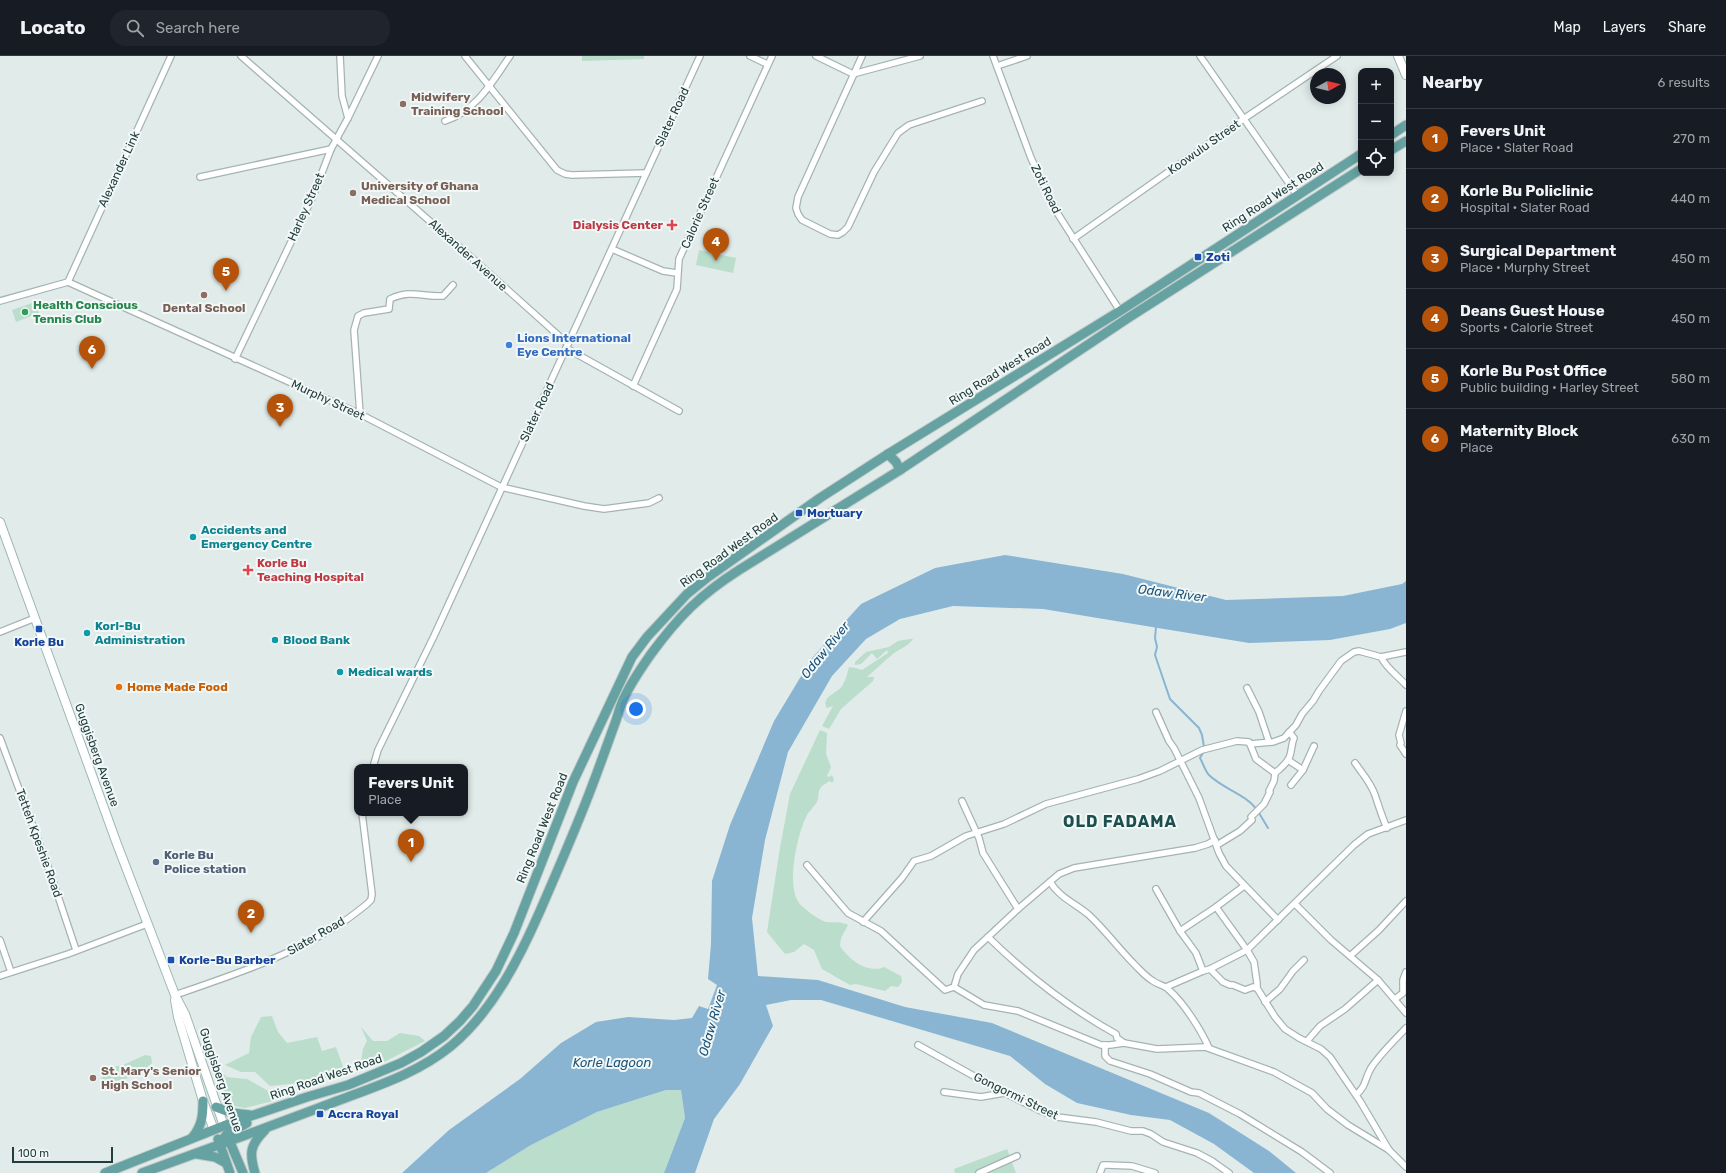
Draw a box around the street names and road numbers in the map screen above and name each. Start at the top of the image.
street label: Slater Road [652,85,692,149]
street label: Koowulu Street [1165,117,1243,177]
street label: Alexander Link [95,128,143,209]
street label: Ring Road West Road [1220,159,1326,235]
street label: Zoti Road [1028,162,1064,216]
street label: Harley Street [285,170,327,243]
street label: Calorie Street [678,175,722,251]
street label: Alexander Avenue [426,216,510,294]
street label: Ring Road West Road [946,334,1054,408]
street label: Murphy Street [289,377,367,423]
street label: Slater Road [517,380,557,444]
street label: Ring Road West Road [677,510,781,590]
street label: Guggisberg Avenue [72,701,122,809]
street label: Ring Road West Road [513,771,571,885]
street label: Tetteh Kpeshie Road [13,787,65,899]
street label: Slater Road [285,914,347,958]
street label: Guggisberg Avenue [197,1026,245,1134]
street label: Ring Road West Road [268,1051,384,1103]
street label: Gongormi Street [972,1070,1061,1123]

